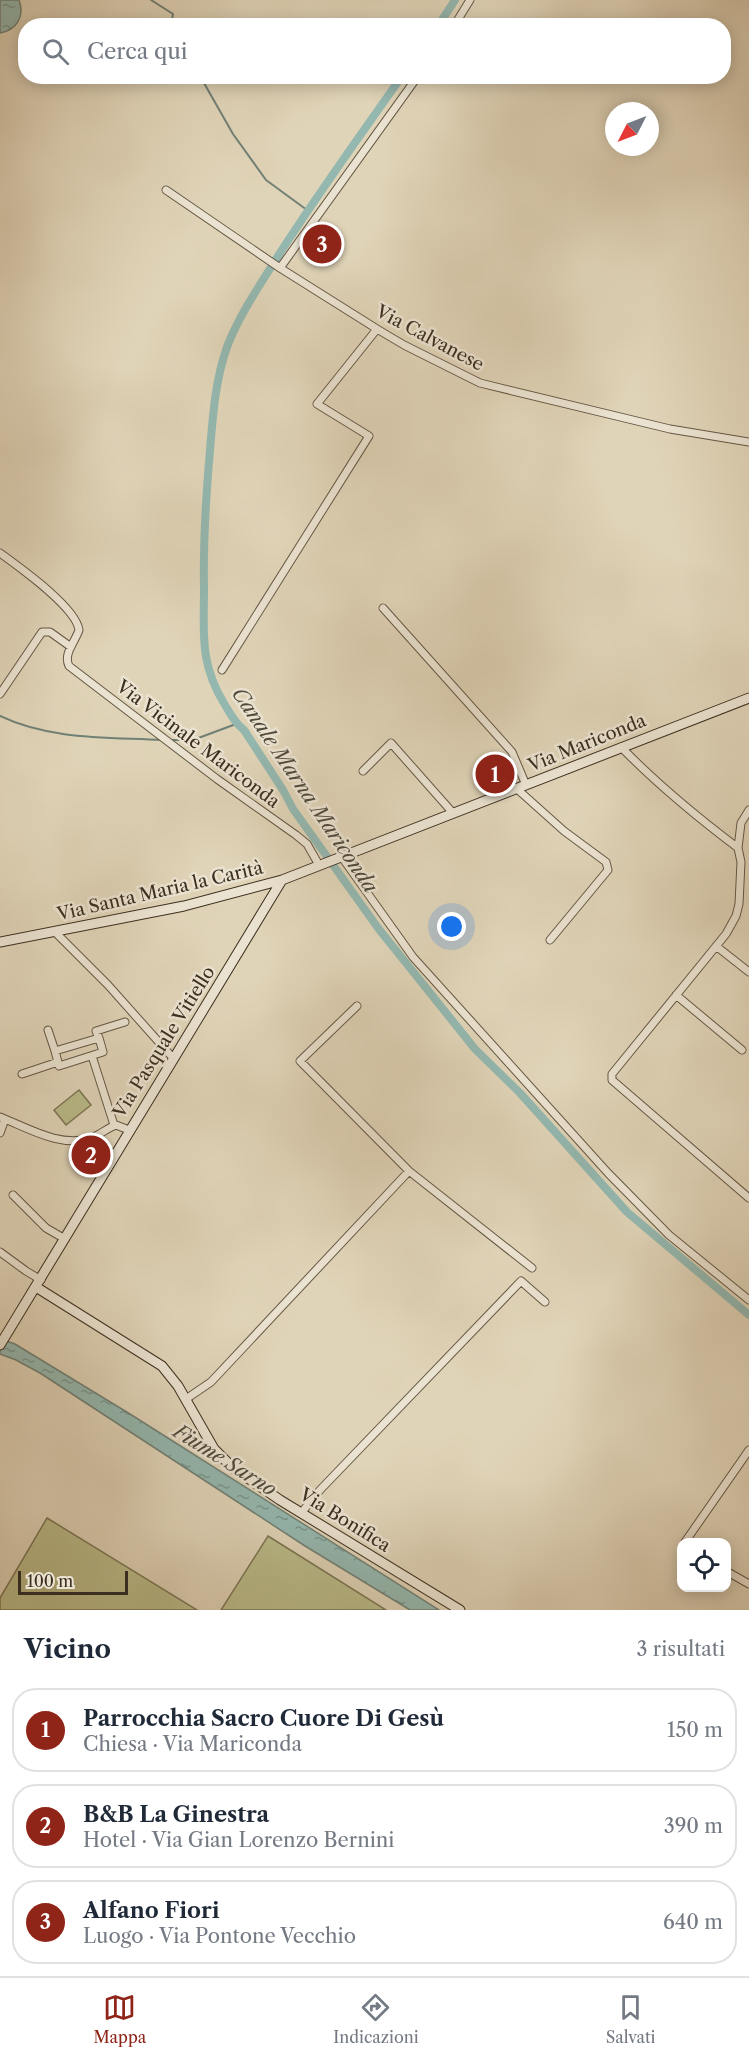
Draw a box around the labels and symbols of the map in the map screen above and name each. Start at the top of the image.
north arrow [605,102,659,156]
pin: 3 [302,222,342,266]
street label: Via Calvanese [371,300,488,376]
street label: Via Vicinale Mariconda [111,675,284,813]
water label: Canale Marna Mariconda [227,683,383,897]
street label: Via Mariconda [524,709,650,777]
pin: 1 [476,752,514,796]
street label: Via Santa Maria la Carità [54,856,266,926]
your location [437,912,466,941]
street label: Via Pasquale Vitiello [108,962,220,1123]
pin: 2 [72,1132,110,1178]
water label: Fiume Sarno [167,1418,281,1501]
street label: Via Bonifica [295,1483,395,1557]
scale bar [18,1568,128,1596]

